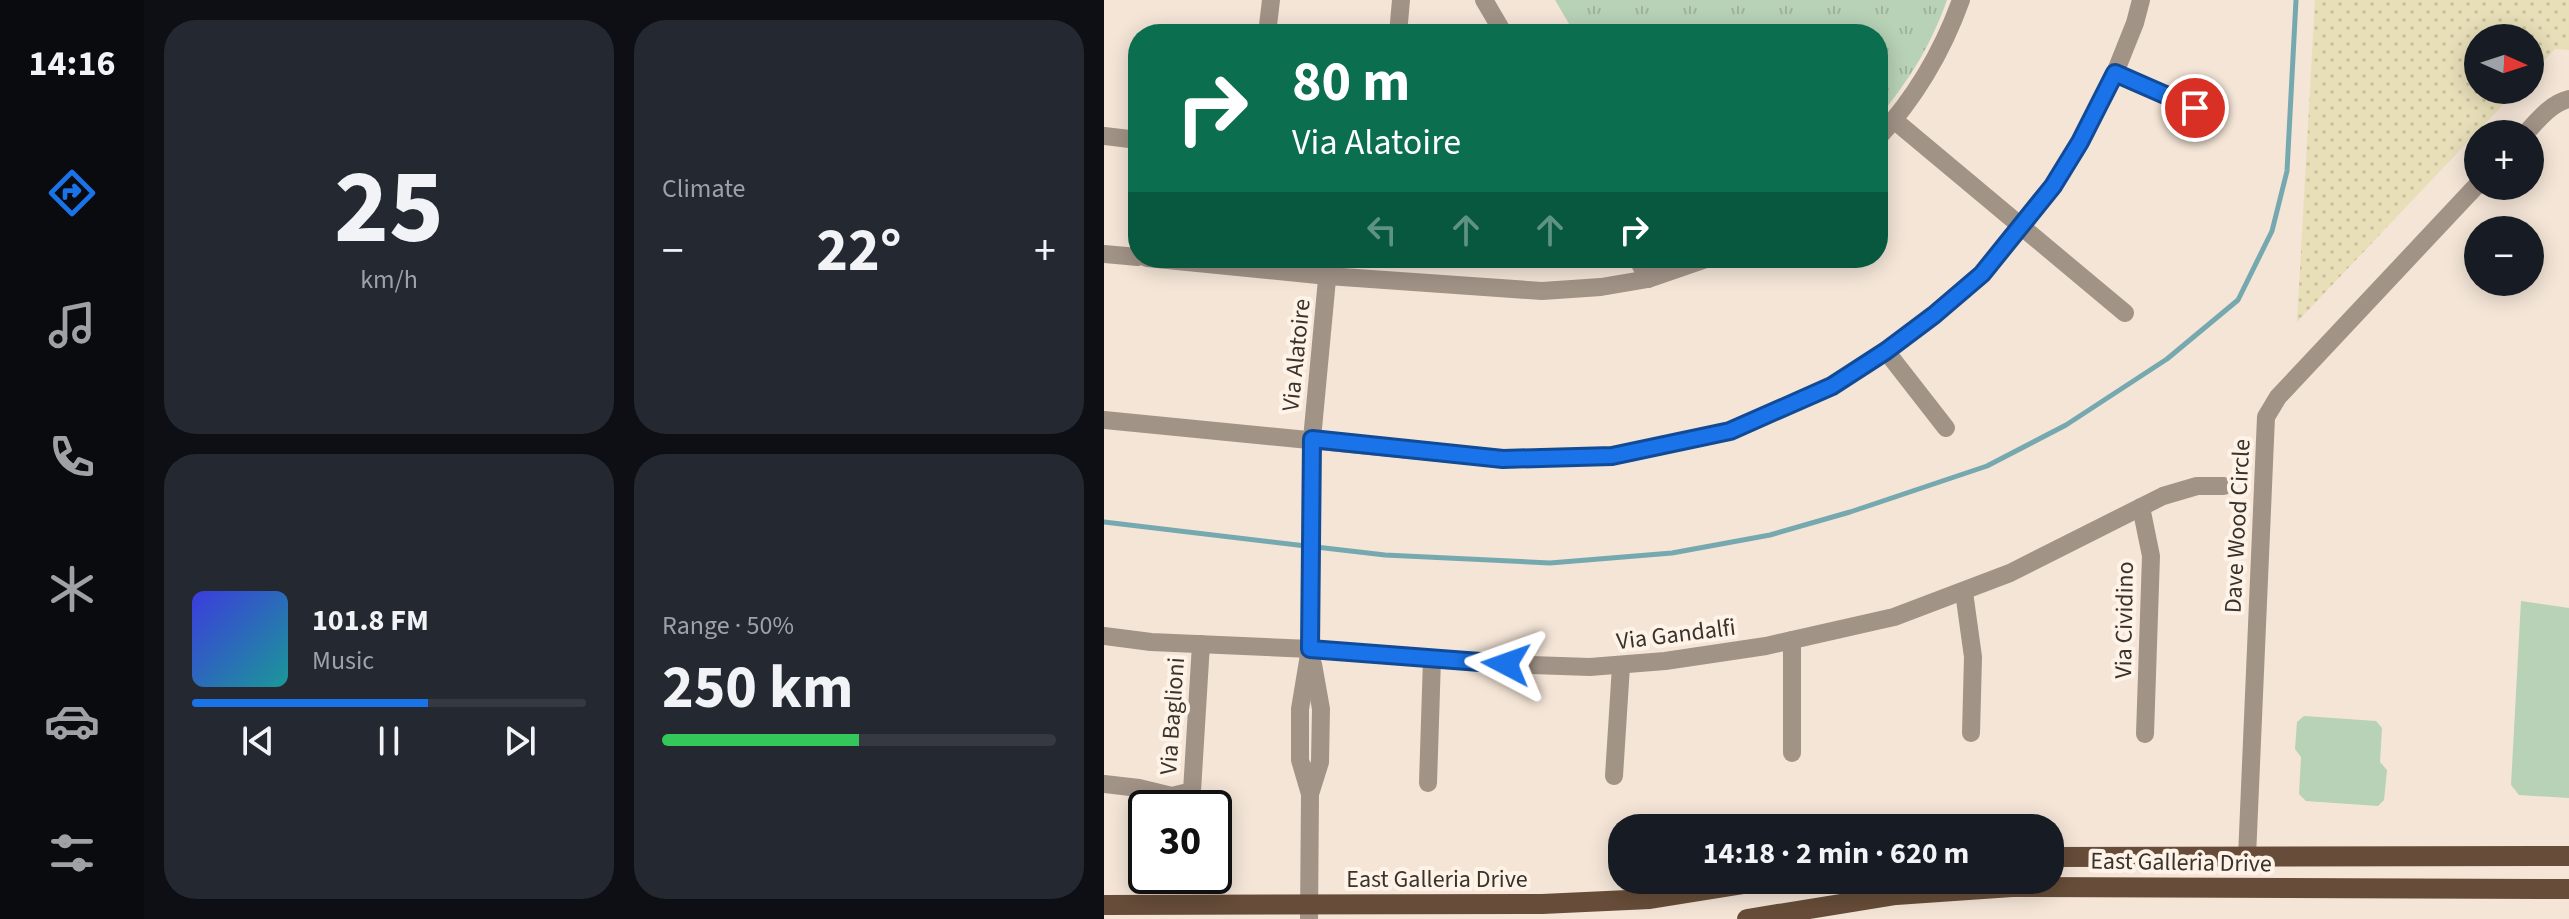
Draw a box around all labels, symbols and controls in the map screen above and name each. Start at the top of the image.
north arrow [2464,24,2544,104]
map controls [2464,24,2544,296]
text: 14:16 [29,38,115,89]
text: 80 m [1292,43,1410,122]
icon: right [1160,56,1264,160]
pin [2161,74,2229,142]
icon: arrive [2173,86,2217,130]
text: Via Alatoire [1292,117,1461,168]
button: + [2464,120,2544,200]
text: 25 [334,135,444,283]
icon: directions [44,165,100,221]
text: Climate [662,170,746,207]
icon: left [1360,208,1404,252]
icon: ahead [1444,208,1488,252]
icon: ahead [1528,208,1572,252]
icon: right [1612,208,1656,252]
text: 22° [816,209,902,294]
button: − [2464,216,2544,296]
text: − [662,220,684,283]
text: + [1034,220,1056,283]
text: km/h [360,261,418,298]
icon: music [44,297,100,353]
street label: Via Alatoire [1273,297,1320,413]
icon: phone [44,429,100,485]
street label: Dave Wood Circle [2215,438,2260,614]
icon: climate [44,561,100,617]
street label: Via Cividino [2106,561,2143,679]
text: 101.8 FM [312,599,429,642]
text: Range · 50% [662,607,794,644]
street label: Via Gandalfi [1615,610,1738,659]
position arrow [1464,622,1548,706]
text: Music [312,642,374,679]
text: 250 km [662,646,853,731]
street label: Via Baglioni [1151,656,1194,776]
icon: car [44,693,100,749]
icon: previous [236,719,280,763]
icon: pause [367,719,411,763]
icon: next [498,719,542,763]
speed limit sign: 30 [1128,790,1232,894]
icon: filters [44,825,100,881]
text: 14:18 · 2 min · 620 m [1703,832,1969,875]
street label: East Galleria Drive [2090,843,2272,882]
street label: East Galleria Drive [1346,862,1528,897]

